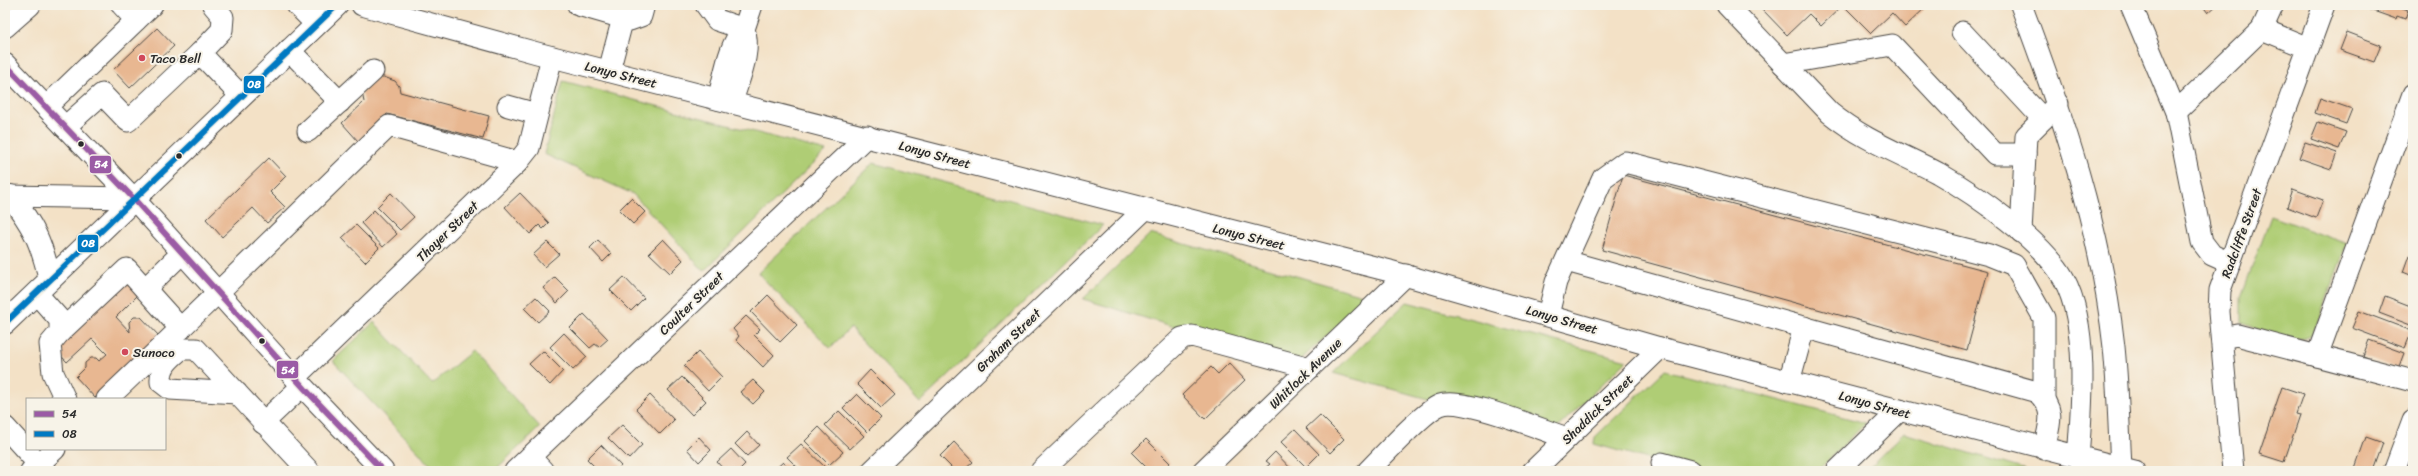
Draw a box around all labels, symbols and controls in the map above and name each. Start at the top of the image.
place label: Taco Bell [150,47,201,70]
marker: Taco Bell [137,53,147,63]
street label: Lonyo Street [582,54,660,95]
line badge: 08 [243,75,265,94]
text: 08 [247,75,261,94]
street label: Lonyo Street [896,134,974,175]
unlabelled marker [76,139,86,149]
unlabelled marker [174,151,184,161]
line badge: 54 [89,155,112,174]
text: 54 [94,155,108,174]
street label: Radcliffe Street [2215,184,2269,281]
street label: Thayer Street [411,195,485,267]
street label: Lonyo Street [1210,216,1288,257]
line badge: 08 [77,234,99,253]
text: 08 [81,234,95,253]
street label: Coulter Street [653,265,730,341]
street label: Lonyo Street [1523,298,1601,341]
street label: Graham Street [970,302,1047,378]
street label: Whitlock Avenue [1263,332,1348,415]
unlabelled marker [257,336,267,346]
place label: Sunoco [133,341,175,364]
marker: Sunoco [120,347,130,357]
line badge: 54 [276,360,299,379]
text: 54 [281,361,295,380]
street label: Shaddick Street [1556,368,1639,450]
street label: Lonyo Street [1836,384,1914,425]
legend [26,398,166,450]
text: 54 [62,403,77,425]
text: 08 [62,423,77,445]

